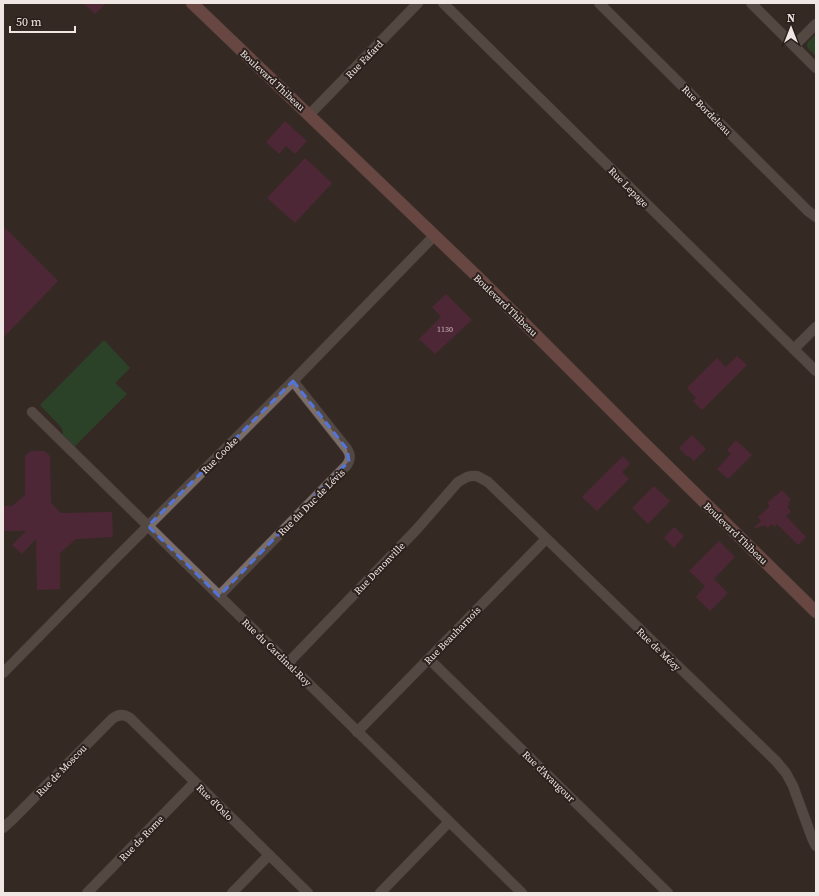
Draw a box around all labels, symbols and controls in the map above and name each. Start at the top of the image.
scale bar [10,8,75,34]
north arrow [771,8,811,48]
text: N [787,11,795,26]
text: 50 m [16,14,42,30]
street label: Rue Fafard [343,37,386,81]
street label: Boulevard Thibeau [237,47,308,114]
street label: Rue Bordeleau [679,83,734,138]
street label: Rue Lepage [606,165,651,210]
street label: Boulevard Thibeau [471,271,541,339]
house number: 1130 [437,324,453,335]
street label: Rue Cooke [198,434,241,477]
street label: Rue du Duc de Lévis [275,466,348,539]
street label: Boulevard Thibeau [701,499,771,567]
street label: Rue Denonville [351,539,408,597]
street label: Rue Beauharnois [421,604,483,667]
street label: Rue du Cardinal-Roy [239,616,315,689]
street label: Rue de Mézy [634,625,684,674]
street label: Rue de Moscou [33,741,90,799]
street label: Rue d'Avaugour [520,748,578,805]
street label: Rue d'Oslo [194,781,236,824]
street label: Rue de Rome [116,813,166,864]

